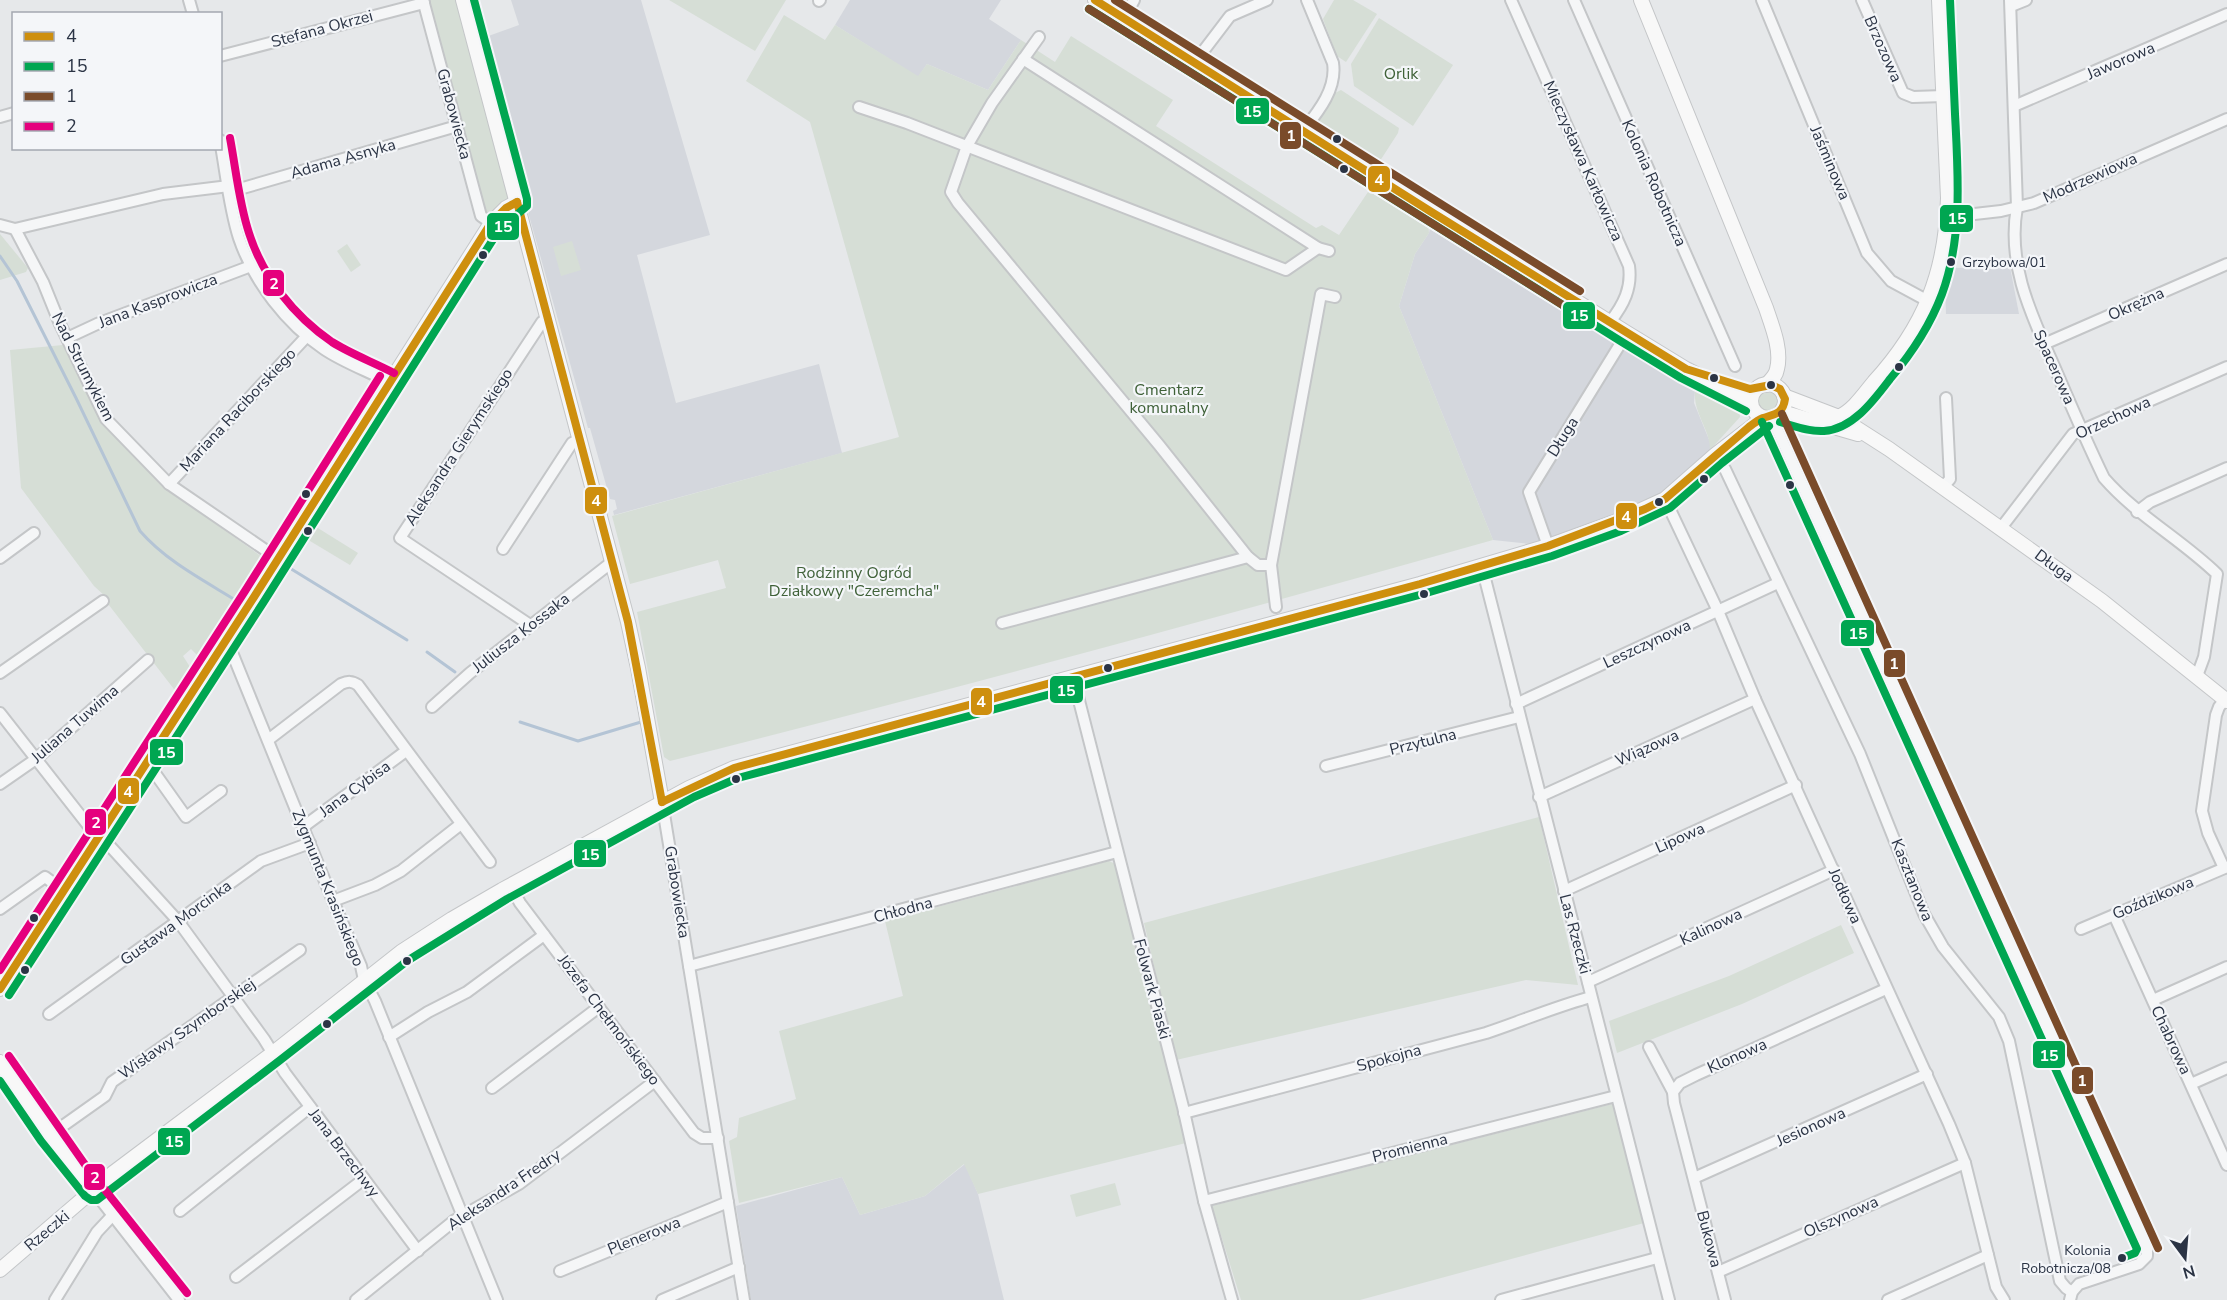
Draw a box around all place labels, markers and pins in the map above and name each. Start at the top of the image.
unlabelled marker [1331,133,1343,145]
unlabelled marker [1338,163,1350,175]
unlabelled marker [477,249,489,261]
place label: Grzybowa/01 [1962,253,2046,272]
marker: Grzybowa/01 [1945,256,1957,268]
unlabelled marker [1893,361,1905,373]
unlabelled marker [1708,372,1720,384]
unlabelled marker [1765,379,1777,391]
unlabelled marker [1698,473,1710,485]
unlabelled marker [1784,479,1796,491]
unlabelled marker [300,488,312,500]
unlabelled marker [1653,496,1665,508]
unlabelled marker [302,525,314,537]
unlabelled marker [1418,588,1430,600]
unlabelled marker [1102,662,1114,674]
unlabelled marker [730,773,742,785]
unlabelled marker [28,912,40,924]
unlabelled marker [401,955,413,967]
unlabelled marker [19,964,31,976]
unlabelled marker [321,1018,333,1030]
place label: Kolonia Robotnicza/08 [2021,1241,2111,1278]
marker: Kolonia Robotnicza/08 [2116,1252,2128,1264]

